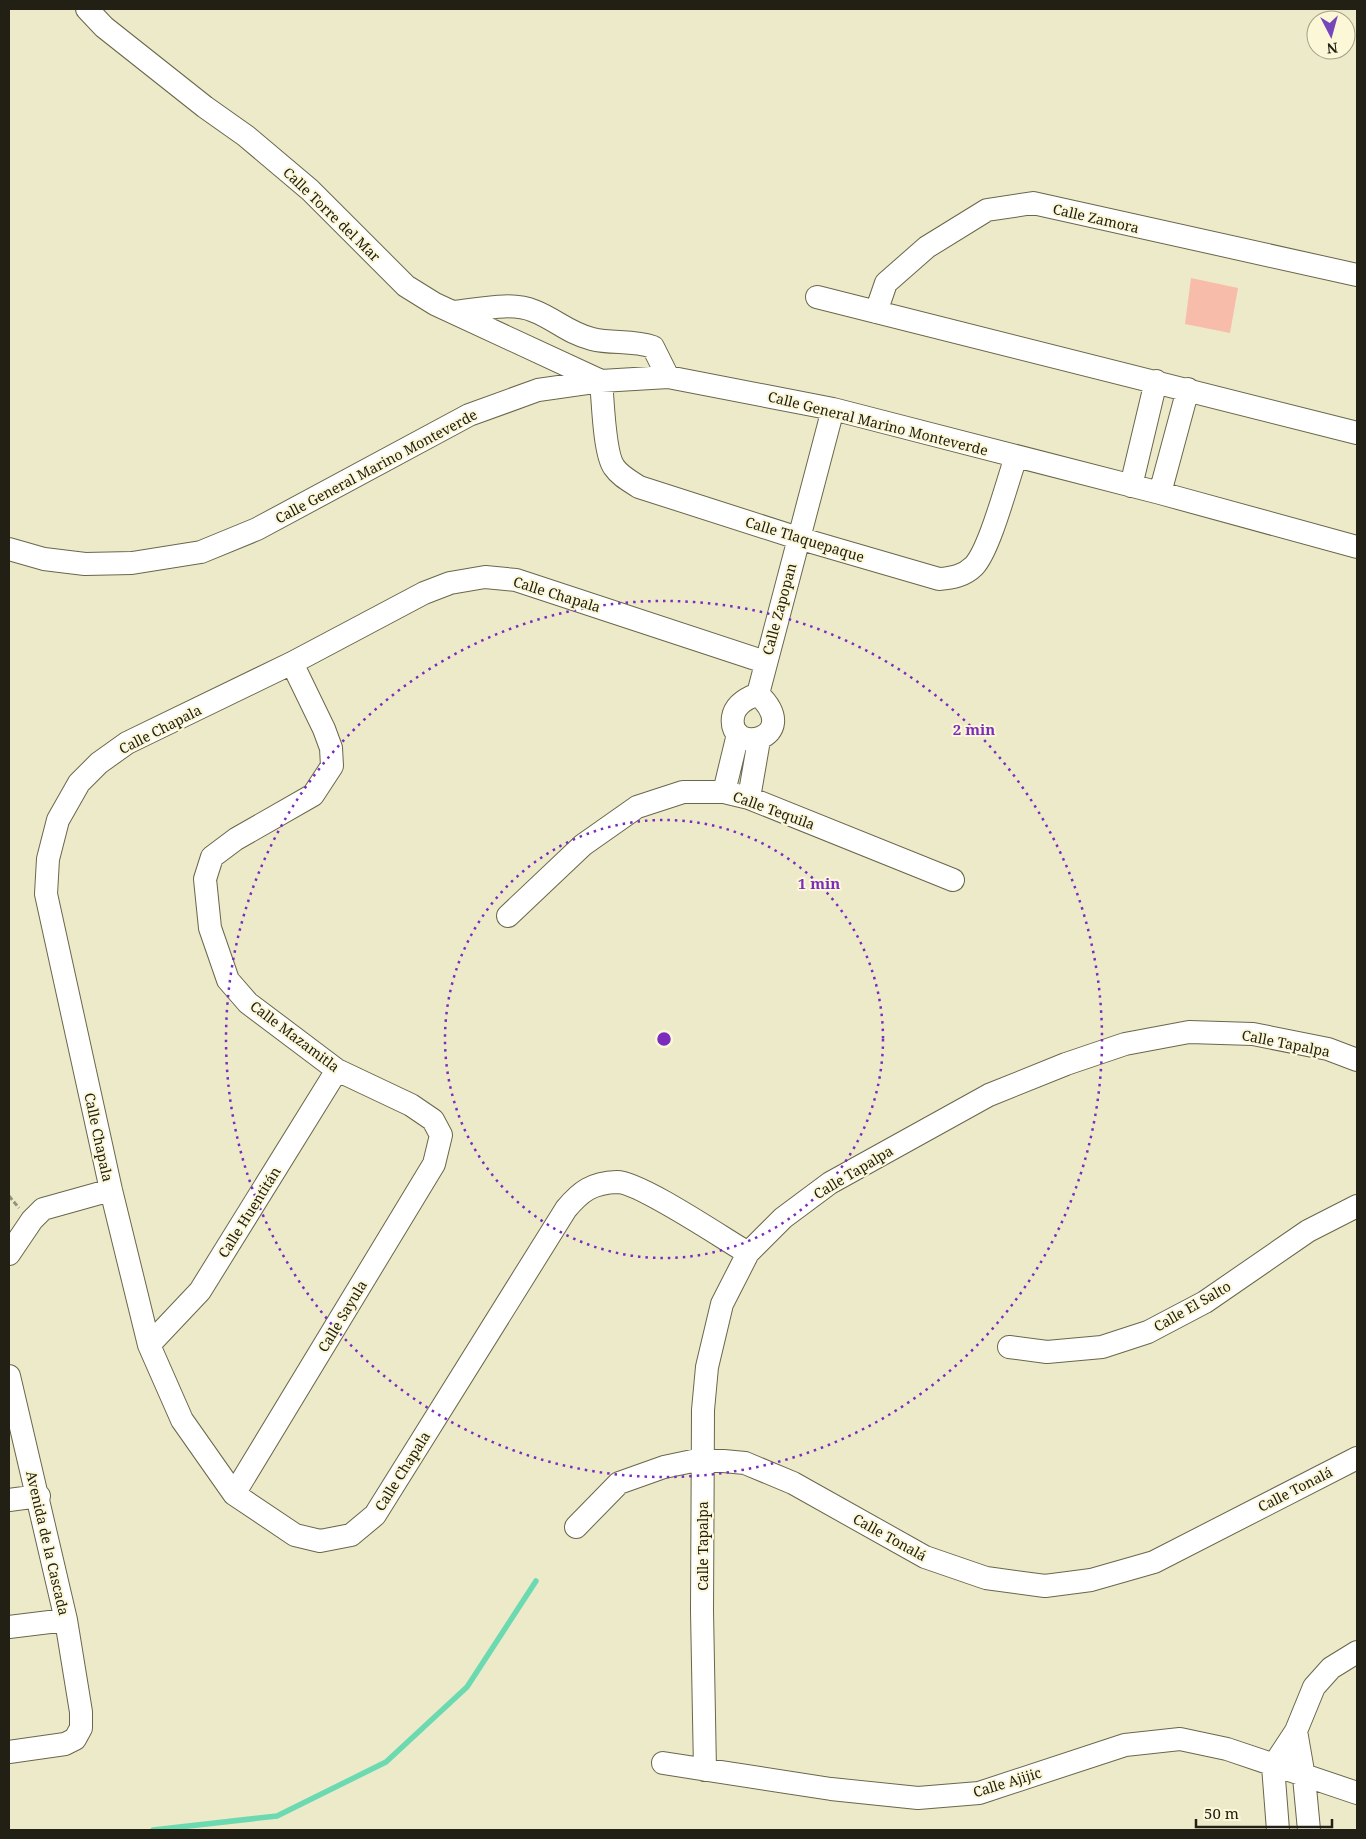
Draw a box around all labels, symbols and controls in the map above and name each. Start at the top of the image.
north arrow [1306,10,1356,60]
text: N [1326,38,1339,58]
street label: Calle Torre del Mar [279,163,385,266]
street label: Calle Zamora [1051,199,1141,237]
street label: Calle General Marino Monteverde [766,386,990,460]
street label: Calle General Marino Monteverde [272,405,480,527]
street label: Calle Tlaquepaque [743,512,867,566]
street label: Calle Zapopan [758,561,800,657]
street label: Calle Chapala [511,572,603,616]
street label: Calle Chapala [115,700,205,758]
text: 2 min [953,719,995,739]
street label: Calle Tequila [730,786,818,834]
text: 1 min [798,873,840,893]
street label: Calle Mazamitla [246,996,344,1076]
street label: Calle Tapalpa [1240,1025,1332,1061]
centre of rings [655,1030,673,1048]
street label: Calle Chapala [80,1091,118,1183]
street label: Calle Tapalpa [810,1141,896,1203]
street label: Calle Huentitán [213,1163,285,1261]
street label: Calle Sayula [313,1276,371,1355]
street label: Calle El Salto [1150,1276,1234,1336]
street label: Calle Chapala [370,1428,434,1514]
street label: Calle Tonalá [1254,1462,1336,1516]
street label: Avenida de la Cascada [22,1469,74,1617]
street label: Calle Tapalpa [693,1501,712,1591]
street label: Calle Tonalá [850,1509,930,1565]
street label: Calle Ajijic [971,1763,1044,1801]
scale bar [1196,1796,1332,1828]
text: 50 m [1204,1803,1239,1823]

